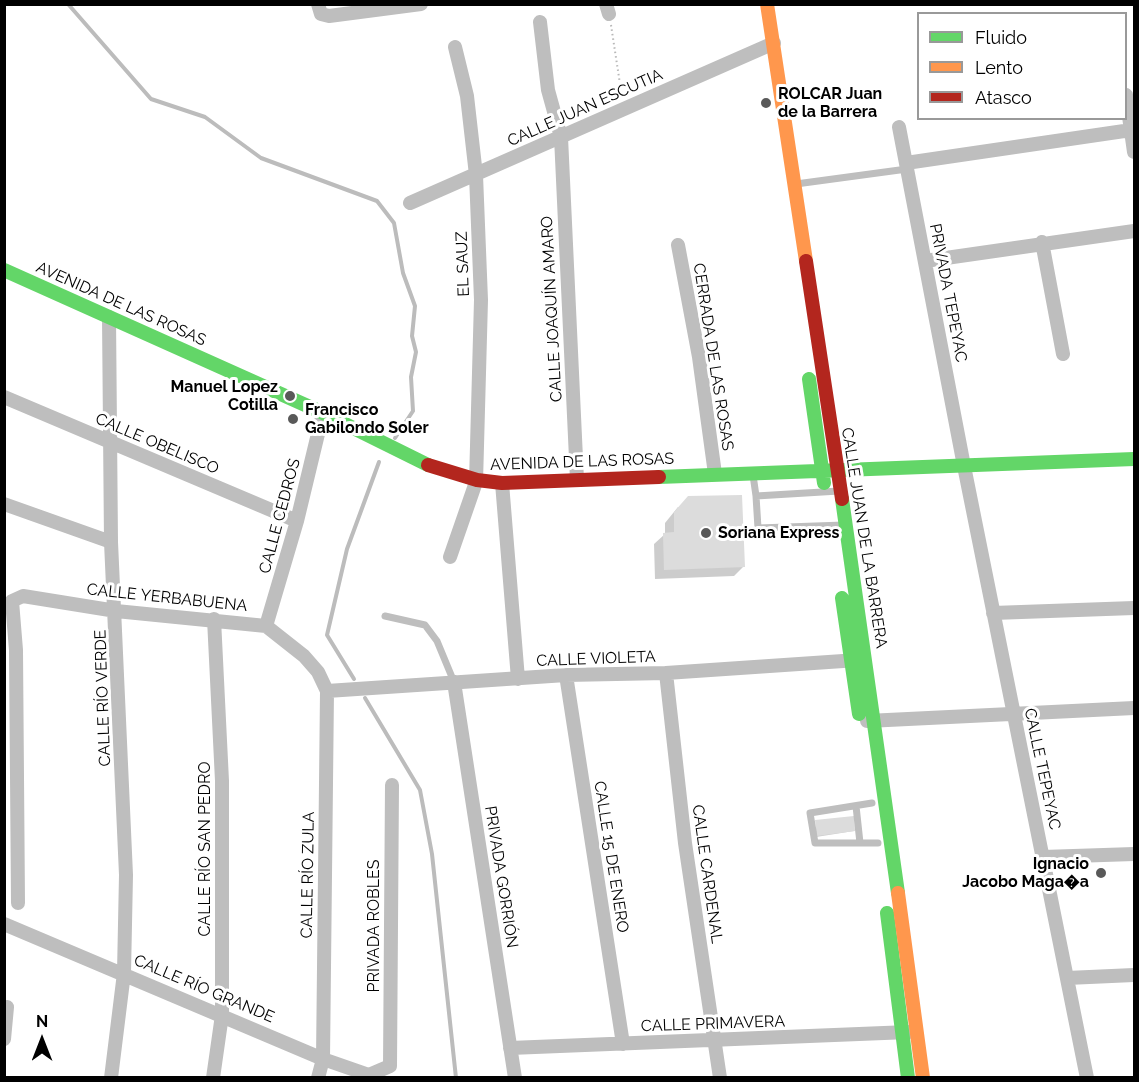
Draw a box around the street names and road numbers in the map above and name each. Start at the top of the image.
street label: CALLE JUAN ESCUTIA [505,65,665,151]
street label: CALLE JOAQUÍN AMARO [538,215,566,403]
street label: PRIVADA TEPEYAC [925,222,971,364]
street label: EL SAUZ [452,231,474,297]
street label: AVENIDA DE LAS ROSAS [33,258,209,350]
street label: CERRADA DE LAS ROSAS [689,262,737,452]
street label: CALLE OBELISCO [92,409,222,479]
street label: CALLE JUAN DE LA BARRERA [837,426,891,650]
street label: AVENIDA DE LAS ROSAS [490,449,674,475]
street label: CALLE CEDROS [255,456,305,576]
street label: CALLE YERBABUENA [86,580,248,616]
street label: CALLE RÍO VERDE [91,629,115,767]
street label: CALLE VIOLETA [536,647,656,671]
street label: CALLE TEPEYAC [1020,706,1064,832]
street label: CALLE RÍO SAN PEDRO [195,762,215,936]
street label: CALLE 15 DE ENERO [590,780,632,934]
street label: CALLE CARDENAL [688,803,726,945]
street label: PRIVADA GORRIÓN [480,805,522,949]
street label: CALLE RÍO ZULA [297,811,319,939]
street label: PRIVADA ROBLES [364,860,384,992]
street label: CALLE RÍO GRANDE [131,951,277,1027]
street label: CALLE PRIMAVERA [641,1012,785,1036]

